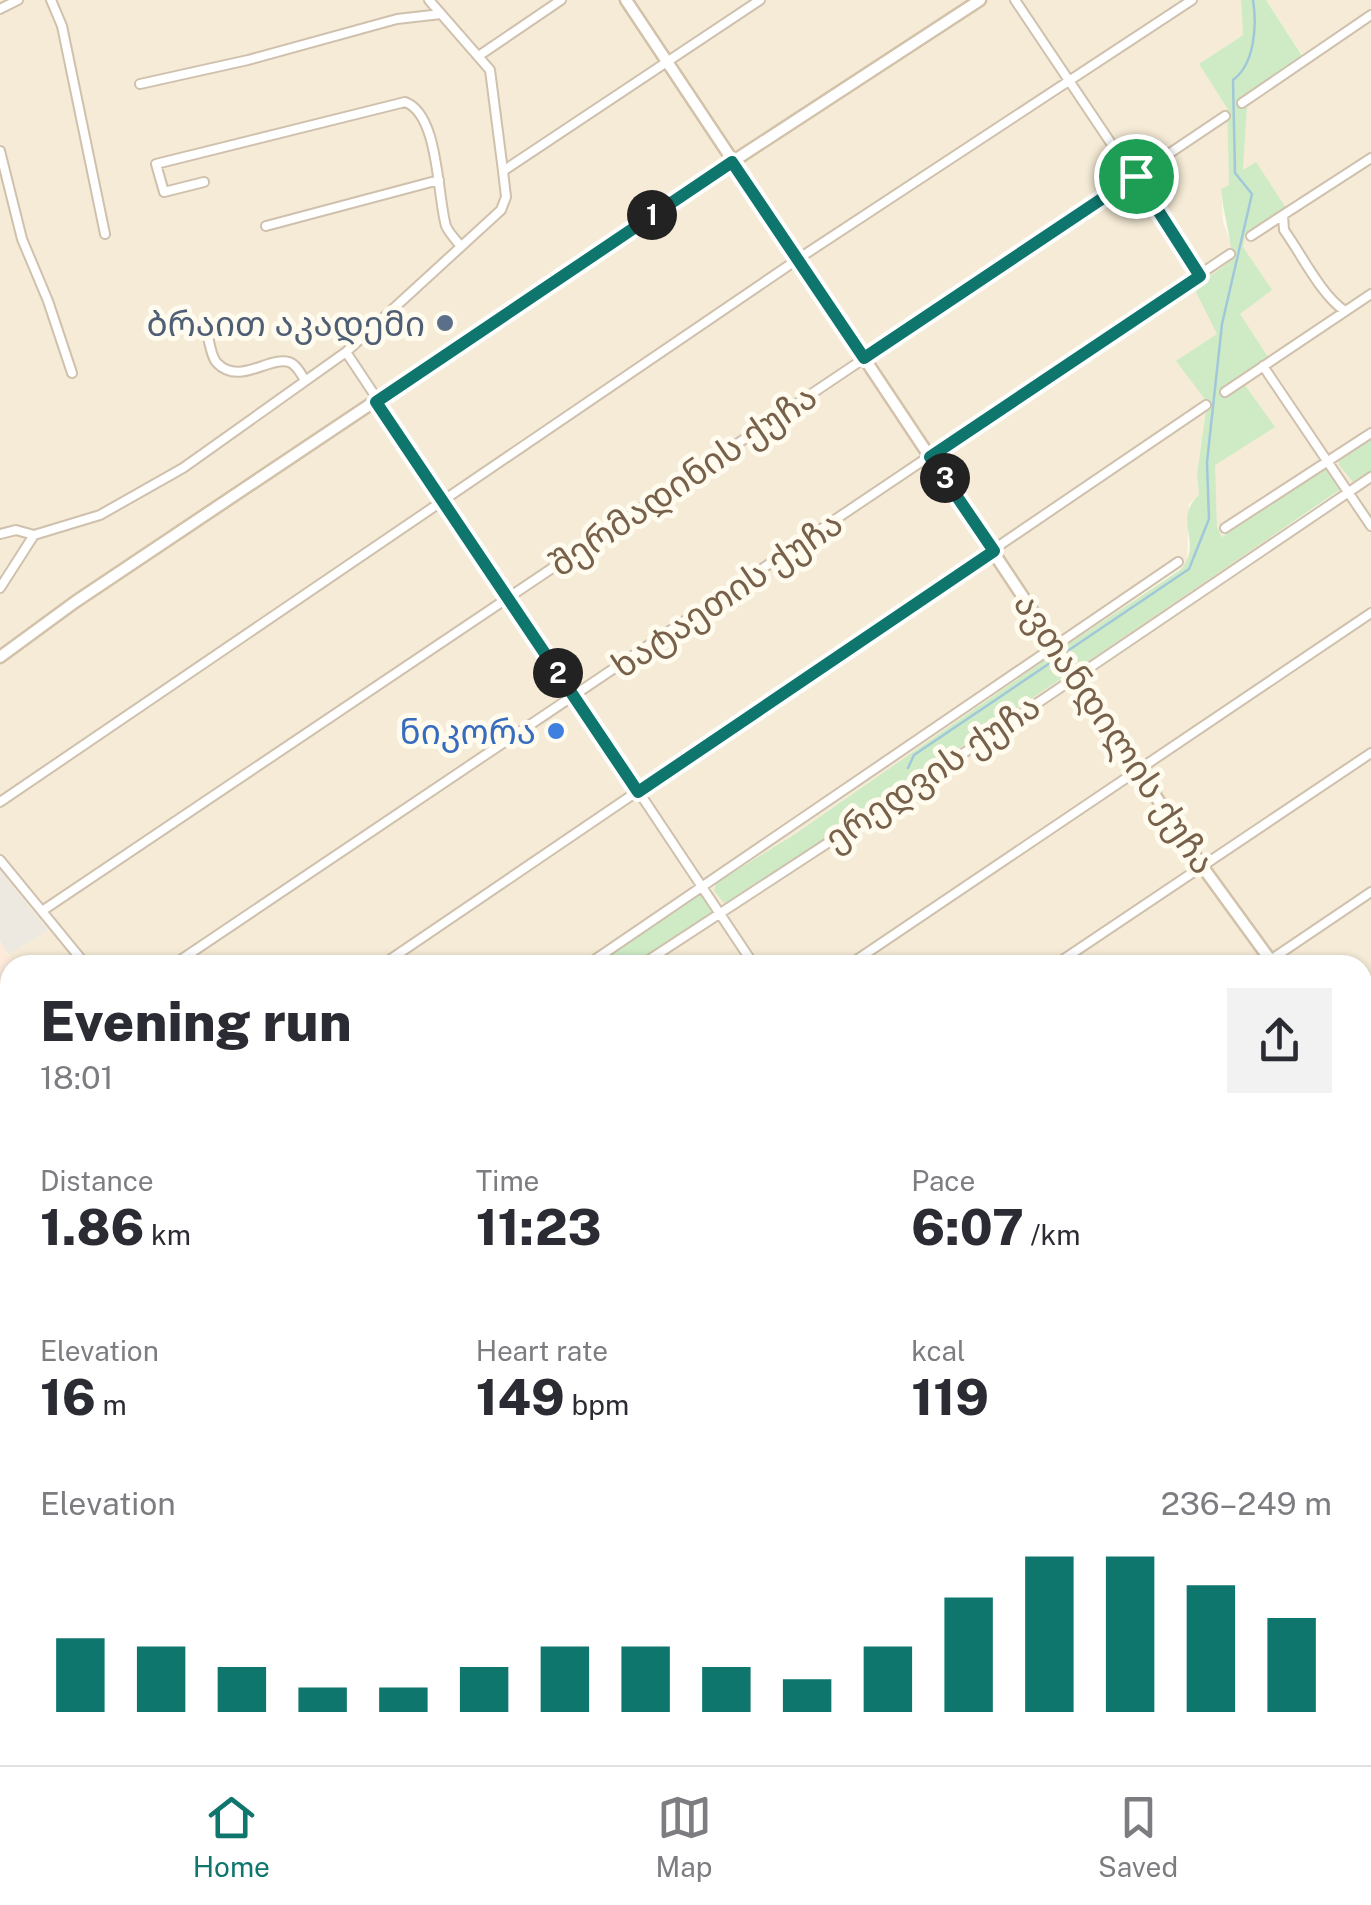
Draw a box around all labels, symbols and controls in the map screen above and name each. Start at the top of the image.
pin [1094,134,1179,219]
icon: arrive [1109,149,1164,204]
pin: 1 [627,190,677,240]
text: 1 [646,198,658,231]
place label: ბრაით აკადემი [147,303,425,345]
marker: ბრაით აკადემი [434,312,456,334]
street label: შერმადინის ქუჩა [542,375,825,585]
pin: 3 [920,453,970,503]
text: 3 [936,461,954,494]
street label: ხატაეთის ქუჩა [604,502,850,687]
street label: ავთანდილის ქუჩა [1005,585,1224,882]
pin: 2 [533,648,583,698]
text: 2 [549,656,567,689]
street label: ერედვის ქუჩა [817,685,1048,860]
place label: ნიკორა [399,711,536,753]
marker: ნიკორა [545,720,567,742]
button: share [1227,988,1332,1093]
text: Evening run [40,989,352,1053]
text: 18:01 [40,1059,114,1096]
text: Distance [40,1164,154,1197]
text: Time [476,1164,539,1197]
text: Pace [911,1164,975,1197]
text: 1.86 [40,1197,144,1256]
text: 11:23 [476,1197,602,1256]
text: 6:07 [911,1197,1024,1256]
text: km [144,1218,191,1251]
text: /km [1024,1218,1080,1251]
text: Elevation [40,1334,159,1367]
text: Heart rate [476,1334,608,1367]
text: kcal [911,1334,965,1367]
text: 16 [40,1367,96,1426]
text: 149 [476,1367,565,1426]
text: 119 [911,1367,989,1426]
text: m [96,1388,127,1421]
text: bpm [565,1388,629,1421]
text: Elevation [40,1485,176,1522]
text: 236–249 m [1161,1485,1332,1522]
tab: Home [193,1790,270,1883]
tab: Map [656,1790,712,1883]
tab: Saved [1098,1790,1178,1883]

